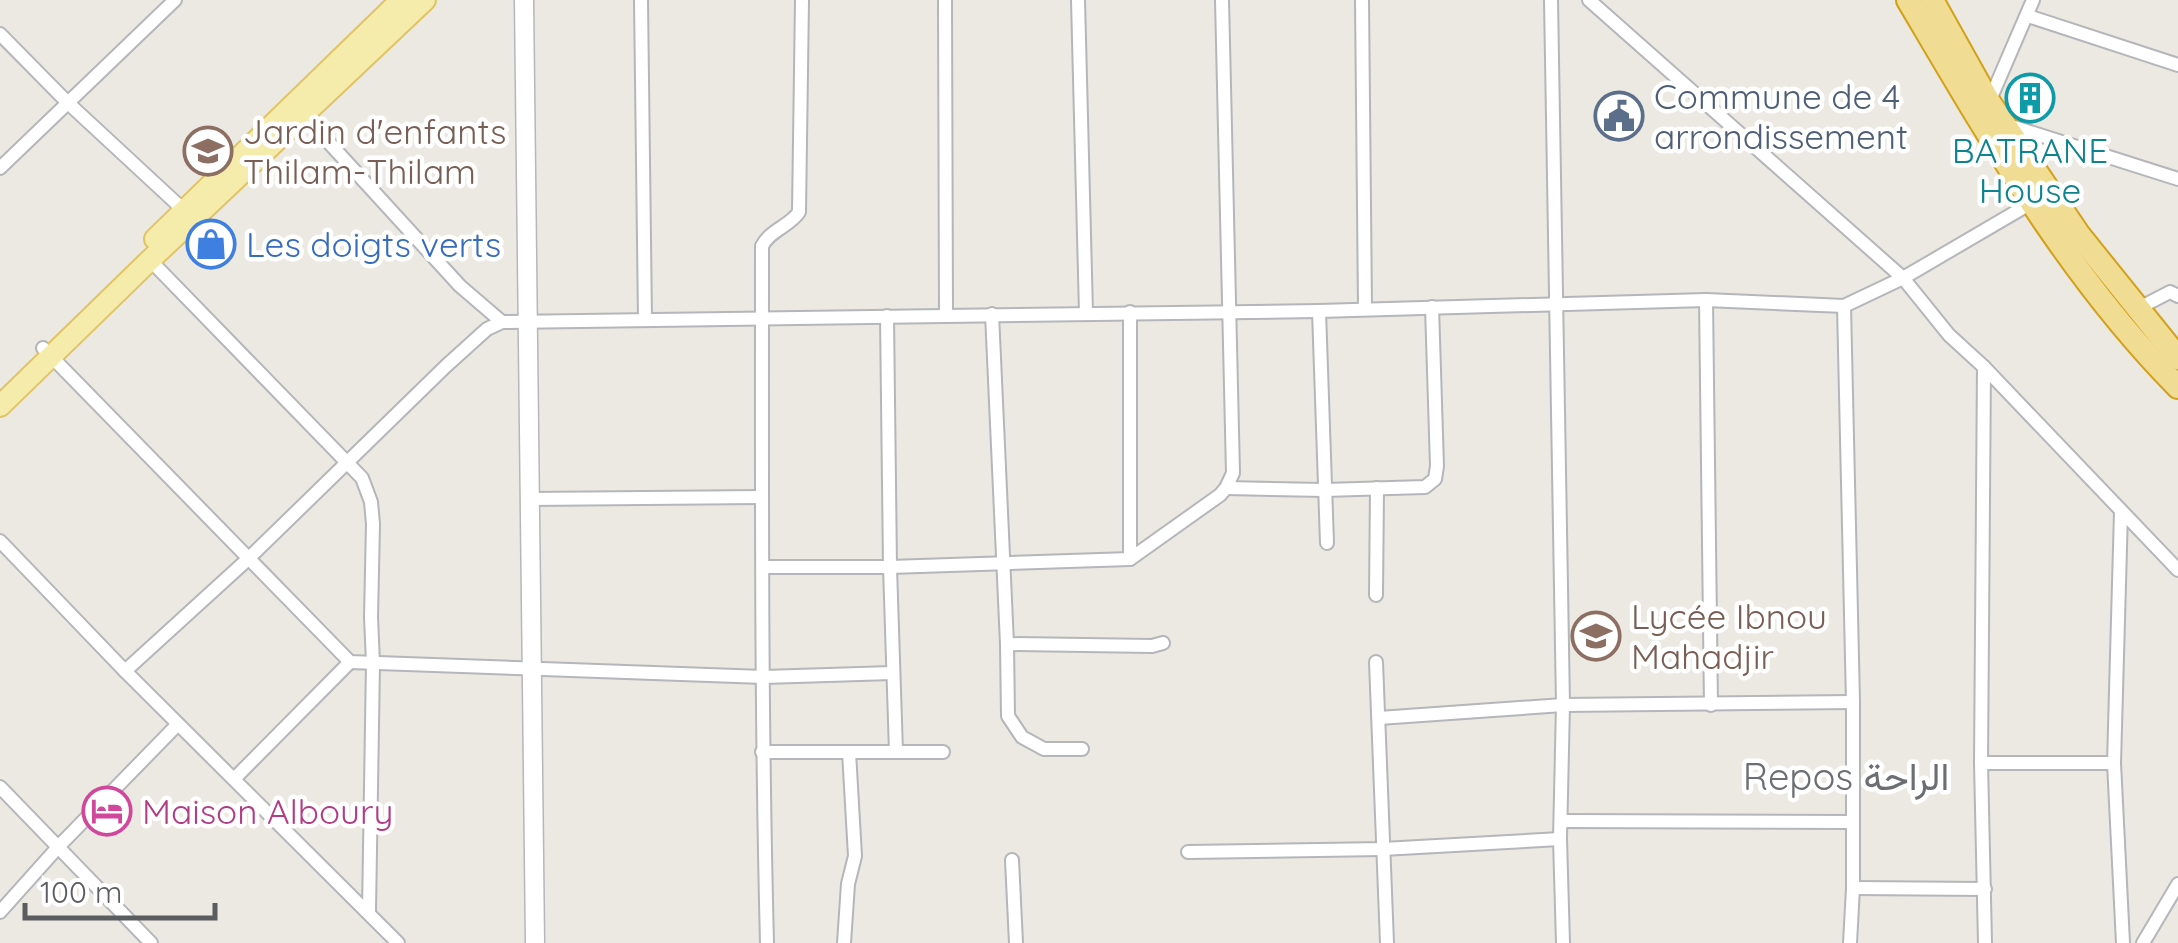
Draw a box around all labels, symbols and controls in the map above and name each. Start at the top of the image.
building icon: BATRANE House [2004,72,2056,124]
place label: Commune de 4 arrondissement [1654,74,1908,158]
public building icon: Commune de 4 arrondissement [1593,90,1645,142]
place label: Jardin d'enfants Thilam-Thilam [243,109,506,193]
school or university icon: Jardin d'enfants Thilam-Thilam [182,125,234,177]
place label: BATRANE House [1952,128,2108,212]
shop icon: Les doigts verts [185,218,237,270]
place label: Les doigts verts [246,222,501,266]
place label: Lycée Ibnou Mahadjir [1631,594,1827,678]
school or university icon: Lycée Ibnou Mahadjir [1570,610,1622,662]
district label: Repos الراحة [1743,752,1949,800]
hotel icon: Maison Alboury [81,785,133,837]
place label: Maison Alboury [142,789,393,833]
scale bar [25,858,215,920]
text: 100 m [40,873,122,911]

